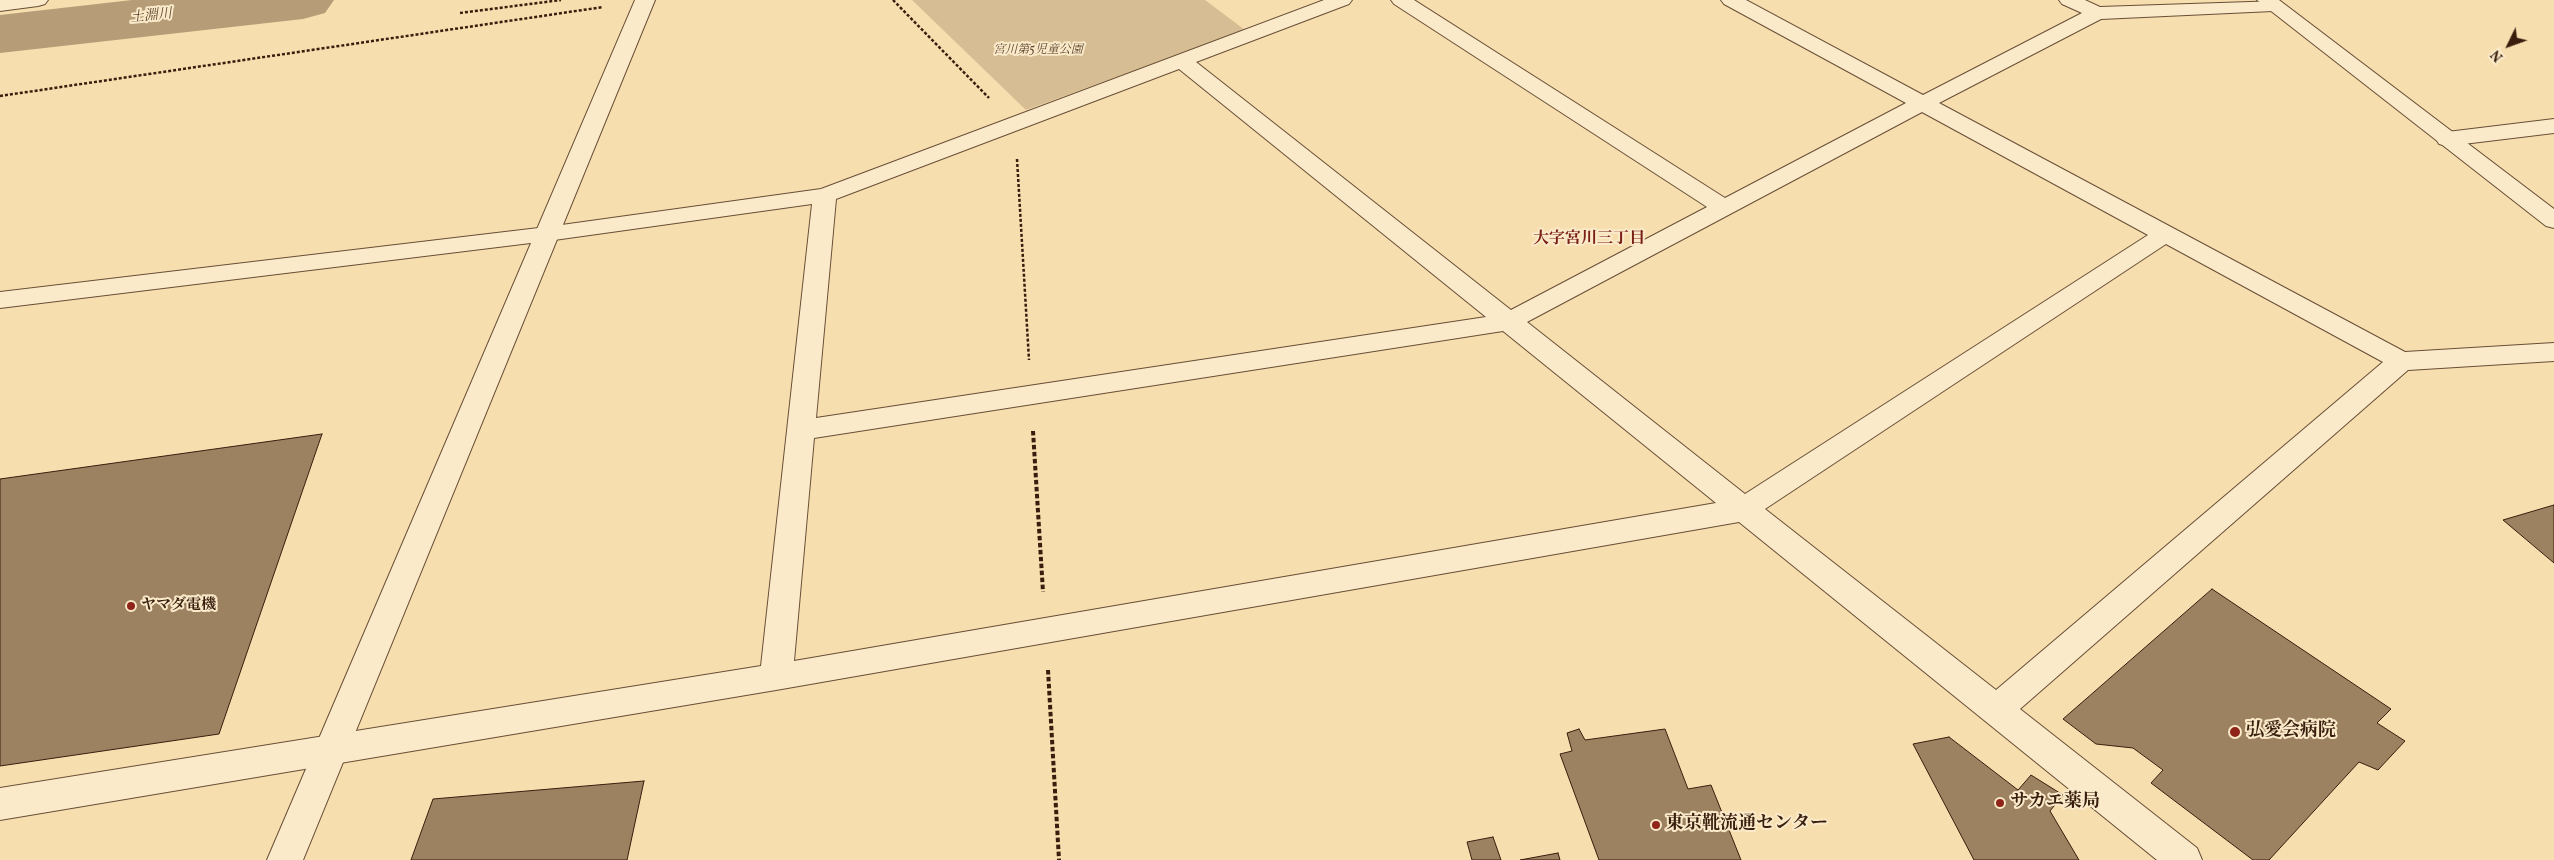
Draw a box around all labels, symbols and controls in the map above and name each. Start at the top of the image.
water label: 土淵川 [129,6,173,28]
north arrow [2484,20,2534,70]
park label: 宮川第5児童公園 [993,44,1083,58]
text: N [2487,45,2508,66]
district label: 大字宮川三丁目 [1533,230,1645,250]
place label: ヤマダ電機 [141,597,216,615]
marker: ヤマダ電機 [125,600,137,612]
place label: 弘愛会病院 [2246,721,2336,743]
marker: 弘愛会病院 [2228,725,2242,739]
place label: サカエ薬局 [2010,792,2100,814]
marker: サカエ薬局 [1994,797,2006,809]
place label: 東京靴流通センター [1666,814,1828,836]
marker: 東京靴流通センター [1650,819,1662,831]

